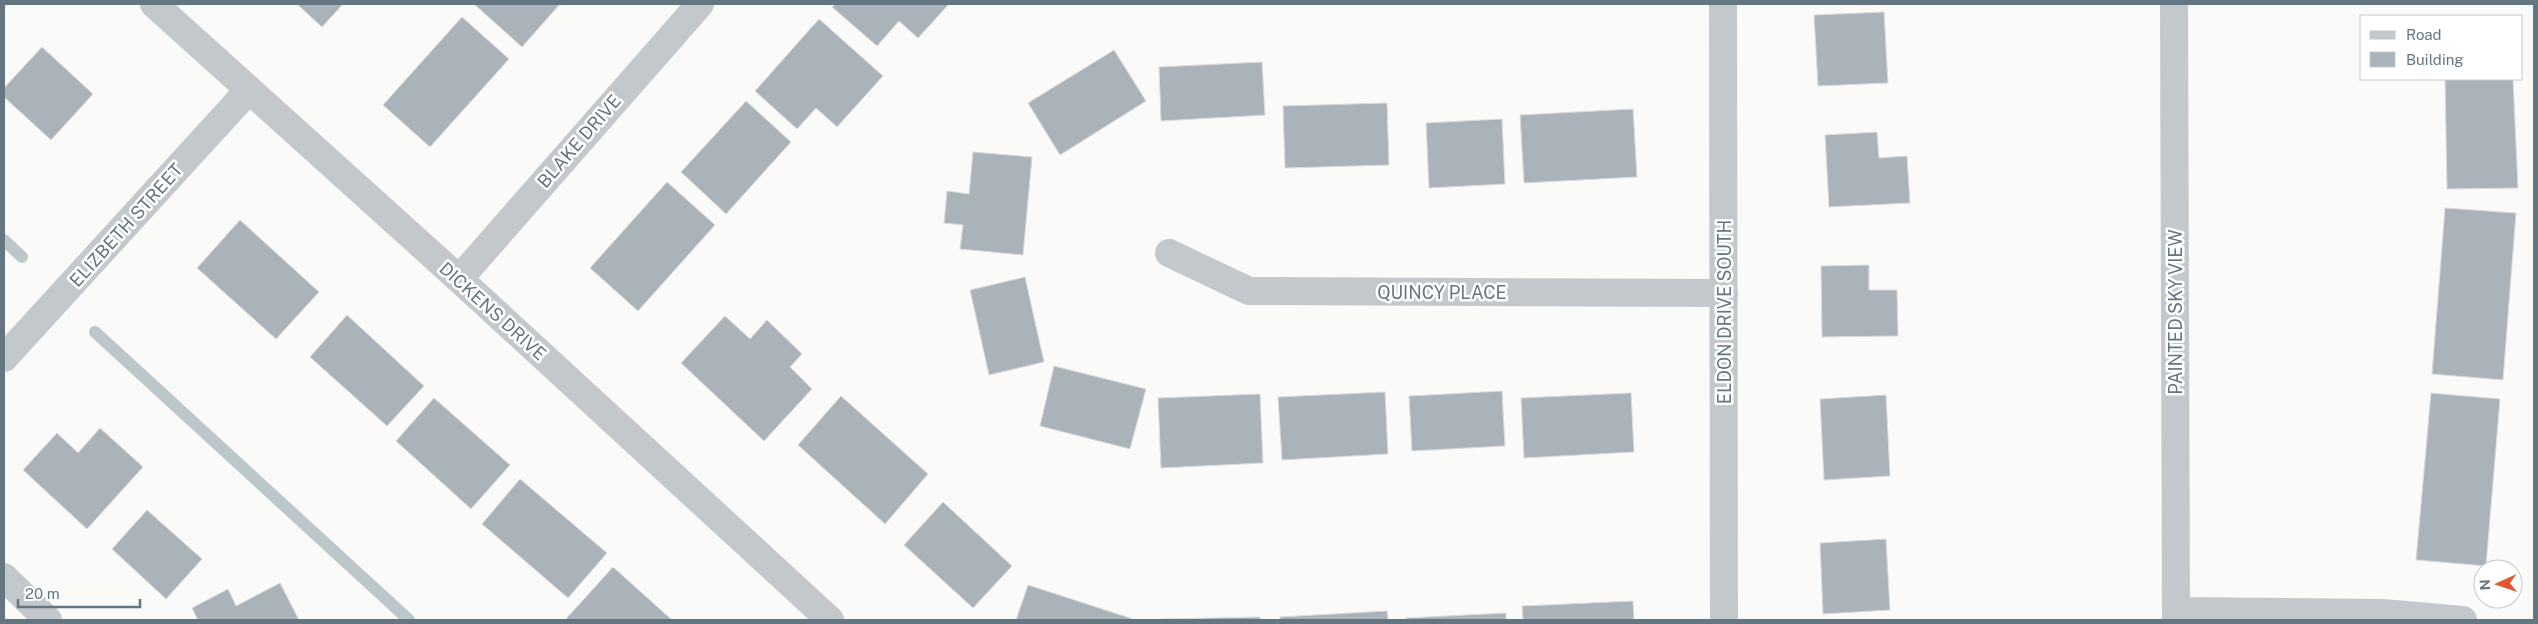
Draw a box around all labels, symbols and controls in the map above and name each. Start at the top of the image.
legend [2360,15,2523,80]
text: Road [2406,26,2442,43]
text: Building [2406,51,2464,68]
street label: BLAKE DRIVE [533,90,625,192]
street label: ELIZBETH STREET [65,159,187,291]
street label: ELDON DRIVE SOUTH [1714,220,1735,404]
street label: PAINTED SKY VIEW [2165,229,2186,395]
street label: DICKENS DRIVE [435,258,551,364]
street label: QUINCY PLACE [1377,282,1507,303]
north arrow [2473,559,2523,609]
scale bar [18,576,140,608]
text: N [2477,579,2493,591]
text: 20 m [25,585,60,602]

